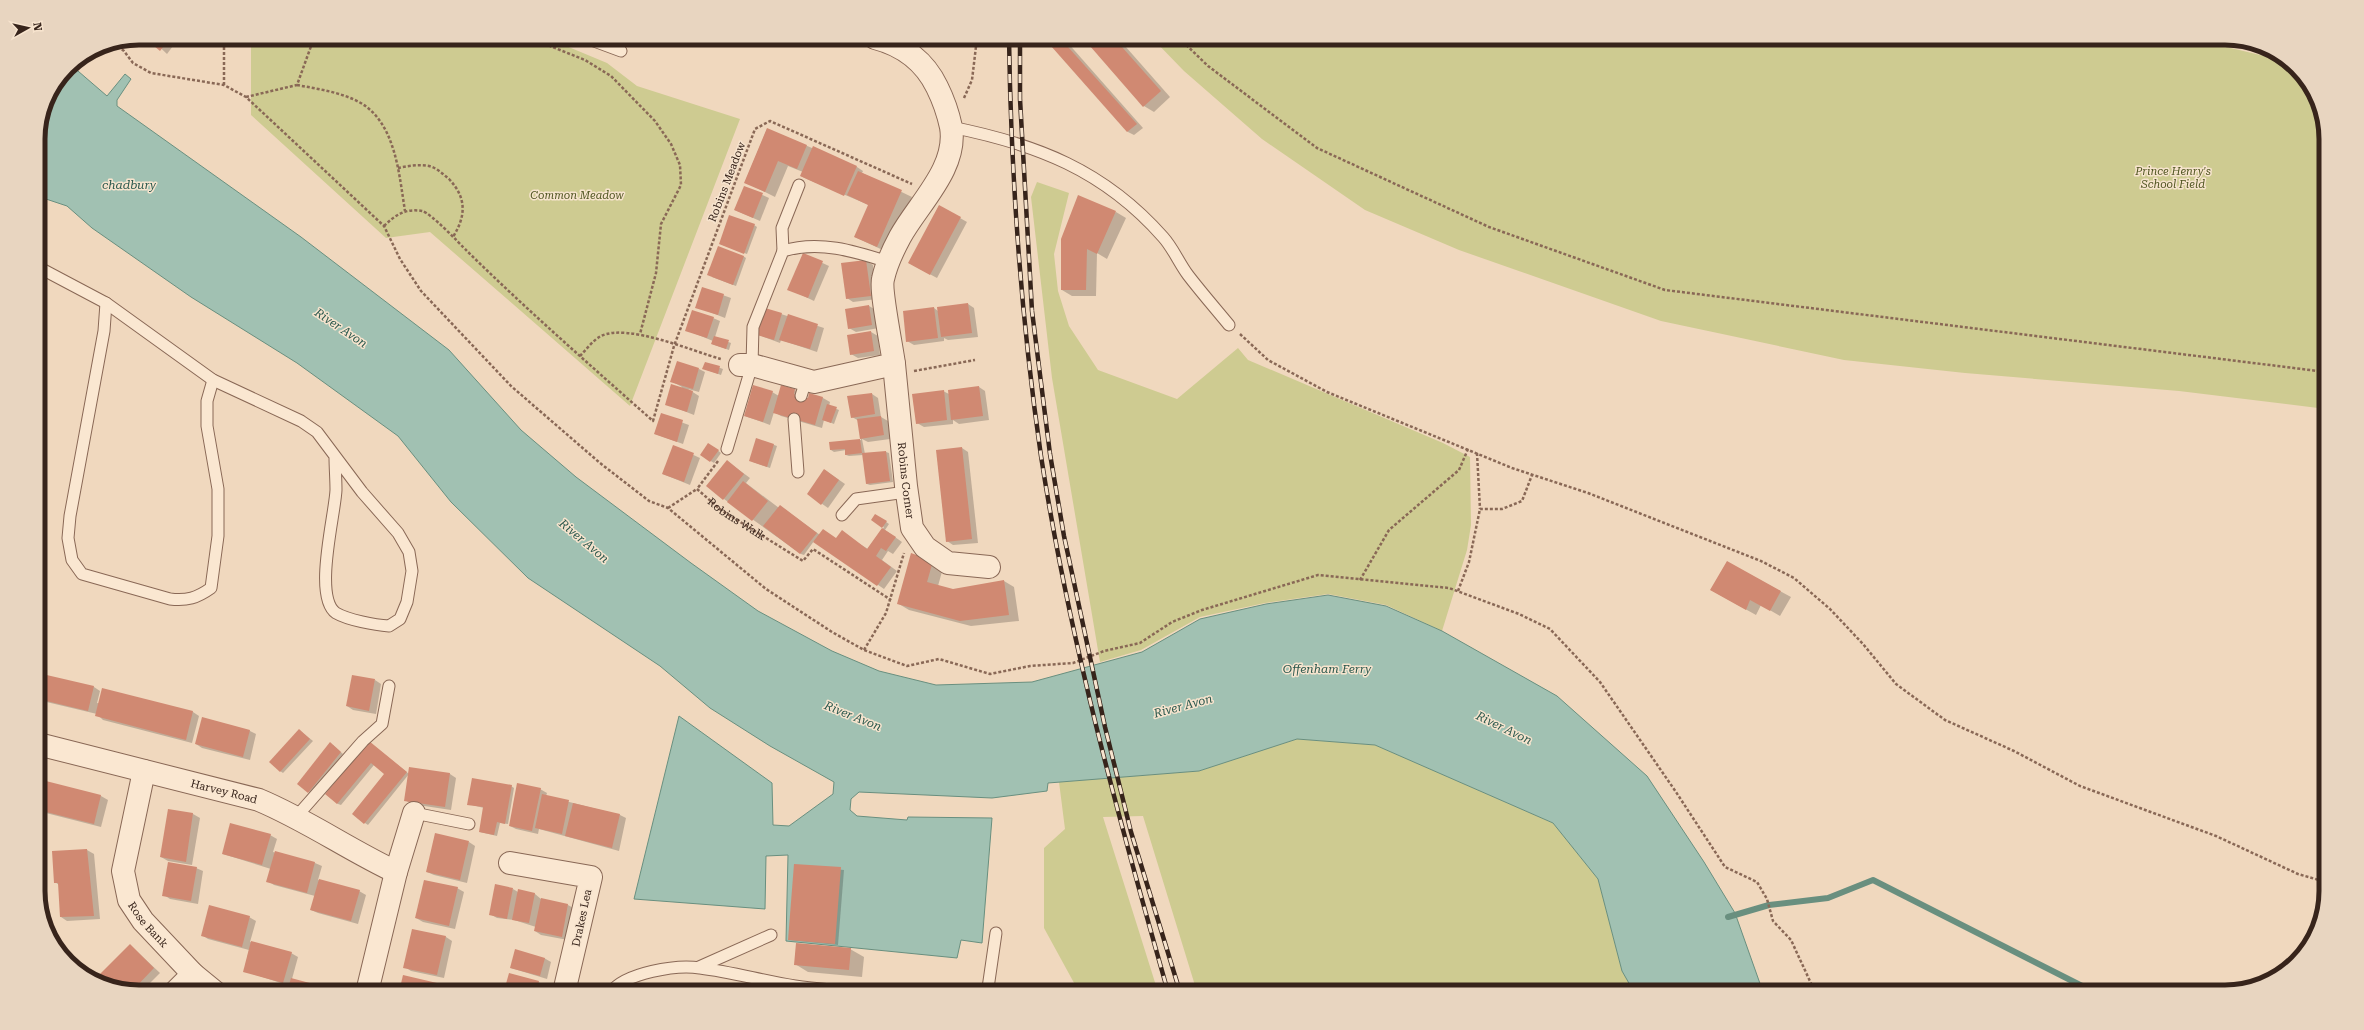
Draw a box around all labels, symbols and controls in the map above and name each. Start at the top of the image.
north arrow [8,8,48,48]
text: N [30,22,45,32]
street label: Robins Meadow [706,139,749,224]
park label: Prince Henry's School Field [2134,165,2211,191]
water label: chadbury [102,178,157,192]
park label: Common Meadow [530,189,624,202]
water label: River Avon [311,305,370,351]
street label: Robins Corner [895,442,917,520]
street label: Robins Walk [705,495,768,543]
water label: River Avon [556,516,612,566]
water label: Offenham Ferry [1283,662,1372,676]
water label: River Avon [1151,691,1214,721]
water label: River Avon [822,698,884,734]
water label: River Avon [1473,708,1534,747]
street label: Harvey Road [189,776,259,806]
street label: Drakes Lea [570,888,594,948]
street label: Rose Bank [126,899,171,950]

